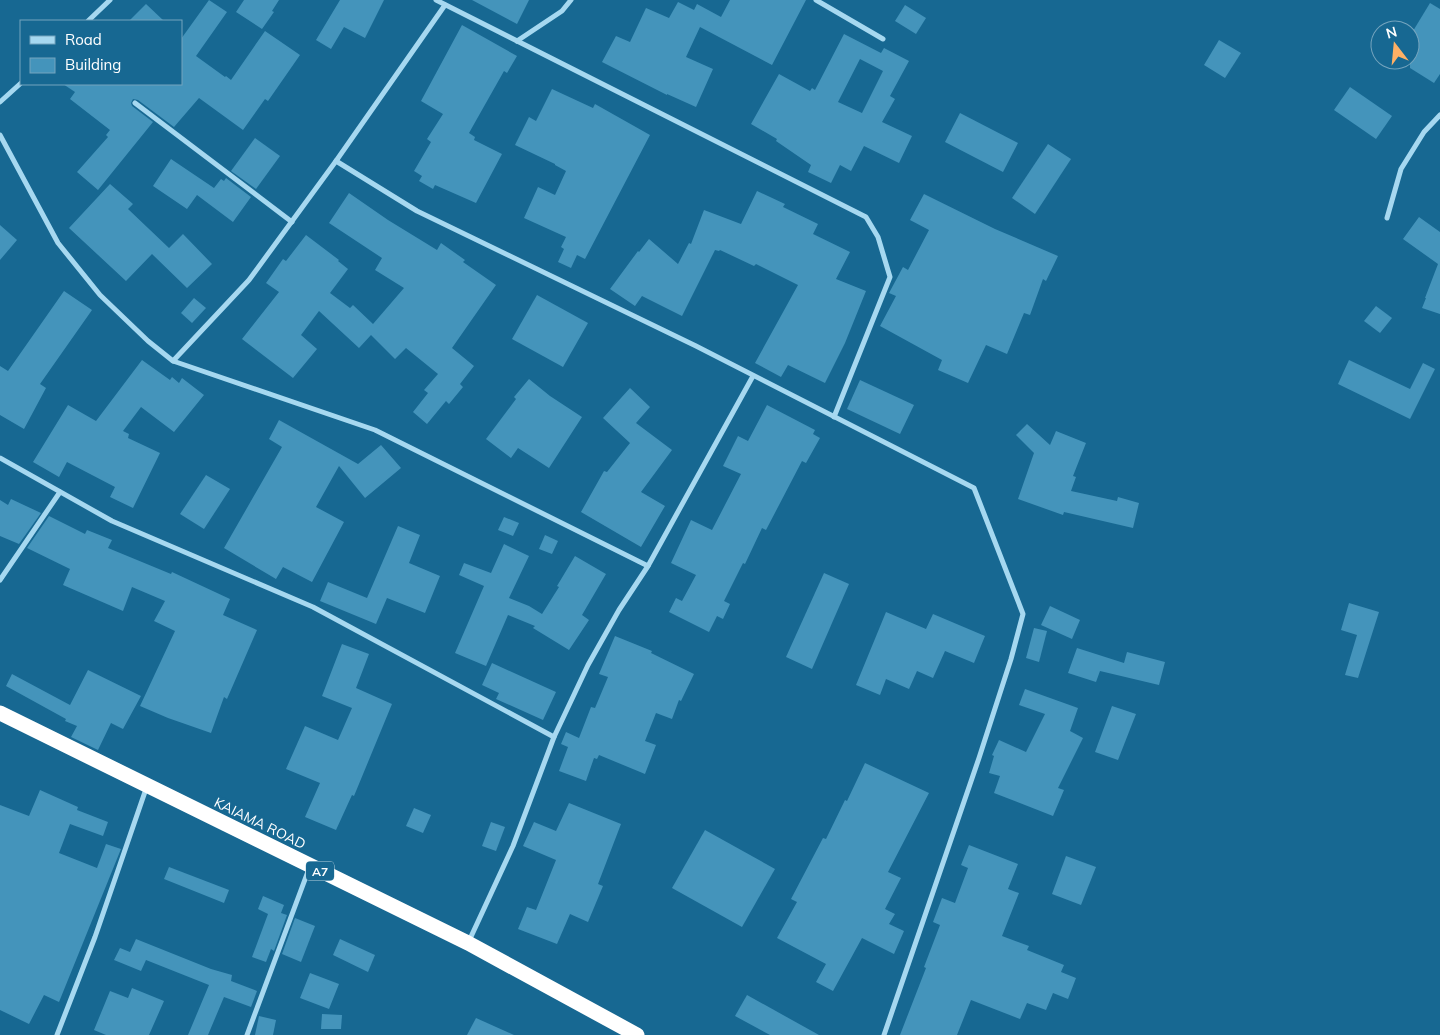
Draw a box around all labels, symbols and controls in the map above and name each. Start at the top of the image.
legend [20,20,182,85]
north arrow [1370,20,1420,70]
text: N [1384,22,1399,43]
text: Road [65,30,102,49]
text: Building [65,55,121,74]
street label: KAIAMA ROAD [211,793,309,853]
road number: A7 [306,861,334,880]

